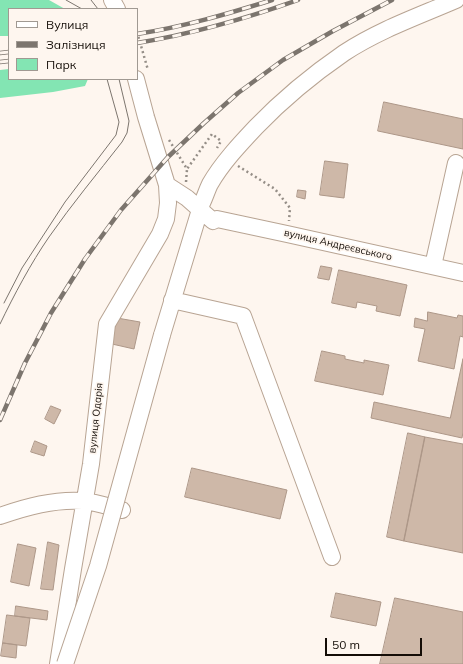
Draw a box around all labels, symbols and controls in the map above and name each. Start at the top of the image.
legend [8,8,138,80]
text: Вулиця [46,17,88,32]
text: Залізниця [46,37,106,52]
text: Парк [46,57,76,72]
street label: вулиця Андреєвського [283,227,393,263]
street label: вулиця Одарія [86,382,106,454]
scale bar [327,630,424,656]
text: 50 m [332,637,360,652]

